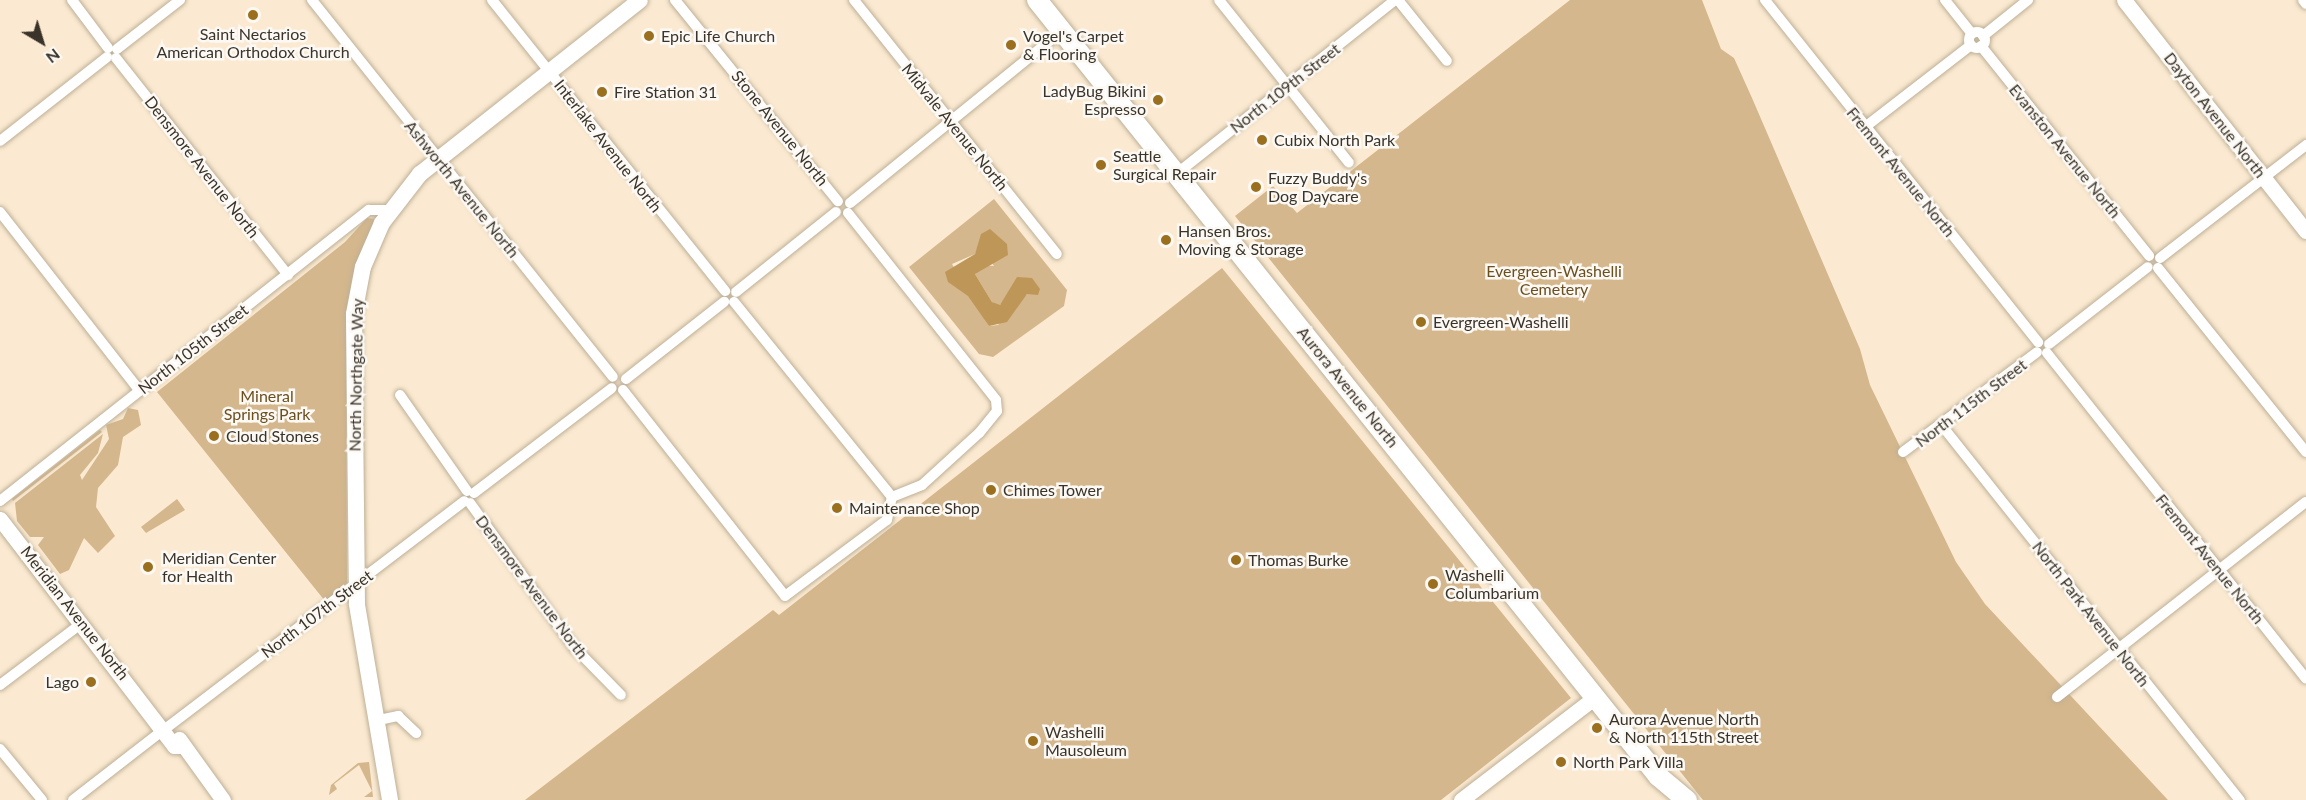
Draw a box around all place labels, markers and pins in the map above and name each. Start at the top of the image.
marker: Saint Nectarios American Orthodox Church [246,8,260,22]
place label: Saint Nectarios American Orthodox Church [156,24,350,62]
place label: Epic Life Church [661,26,775,46]
place label: Vogel's Carpet & Flooring [1023,26,1124,64]
marker: Epic Life Church [642,29,656,43]
marker: Vogel's Carpet & Flooring [1004,38,1018,52]
place label: LadyBug Bikini Espresso [1043,81,1146,119]
place label: Fire Station 31 [614,82,717,102]
marker: Fire Station 31 [595,85,609,99]
marker: LadyBug Bikini Espresso [1151,93,1165,107]
place label: Cubix North Park [1274,130,1395,150]
marker: Cubix North Park [1255,133,1269,147]
place label: Seattle Surgical Repair [1113,146,1216,184]
marker: Seattle Surgical Repair [1094,158,1108,172]
place label: Fuzzy Buddy's Dog Daycare [1268,168,1367,206]
marker: Fuzzy Buddy's Dog Daycare [1249,180,1263,194]
place label: Hansen Bros. Moving & Storage [1178,221,1304,259]
marker: Hansen Bros. Moving & Storage [1159,233,1173,247]
place label: Evergreen-Washelli [1433,312,1569,332]
marker: Evergreen-Washelli [1414,315,1428,329]
place label: Cloud Stones [226,426,319,446]
marker: Cloud Stones [207,429,221,443]
place label: Chimes Tower [1003,480,1102,500]
marker: Chimes Tower [984,483,998,497]
place label: Maintenance Shop [849,498,980,518]
marker: Maintenance Shop [830,501,844,515]
place label: Meridian Center for Health [162,548,276,586]
place label: Thomas Burke [1248,550,1348,570]
marker: Thomas Burke [1229,553,1243,567]
marker: Meridian Center for Health [139,558,157,576]
place label: Washelli Columbarium [1445,565,1539,603]
marker: Washelli Columbarium [1426,577,1440,591]
place label: Lago [46,672,79,692]
marker: Lago [84,675,98,689]
place label: Aurora Avenue North & North 115th Street [1609,709,1759,747]
marker: Aurora Avenue North & North 115th Street [1590,721,1604,735]
place label: Washelli Mausoleum [1045,722,1127,760]
marker: Washelli Mausoleum [1026,734,1040,748]
place label: North Park Villa [1573,752,1684,772]
marker: North Park Villa [1554,755,1568,769]

